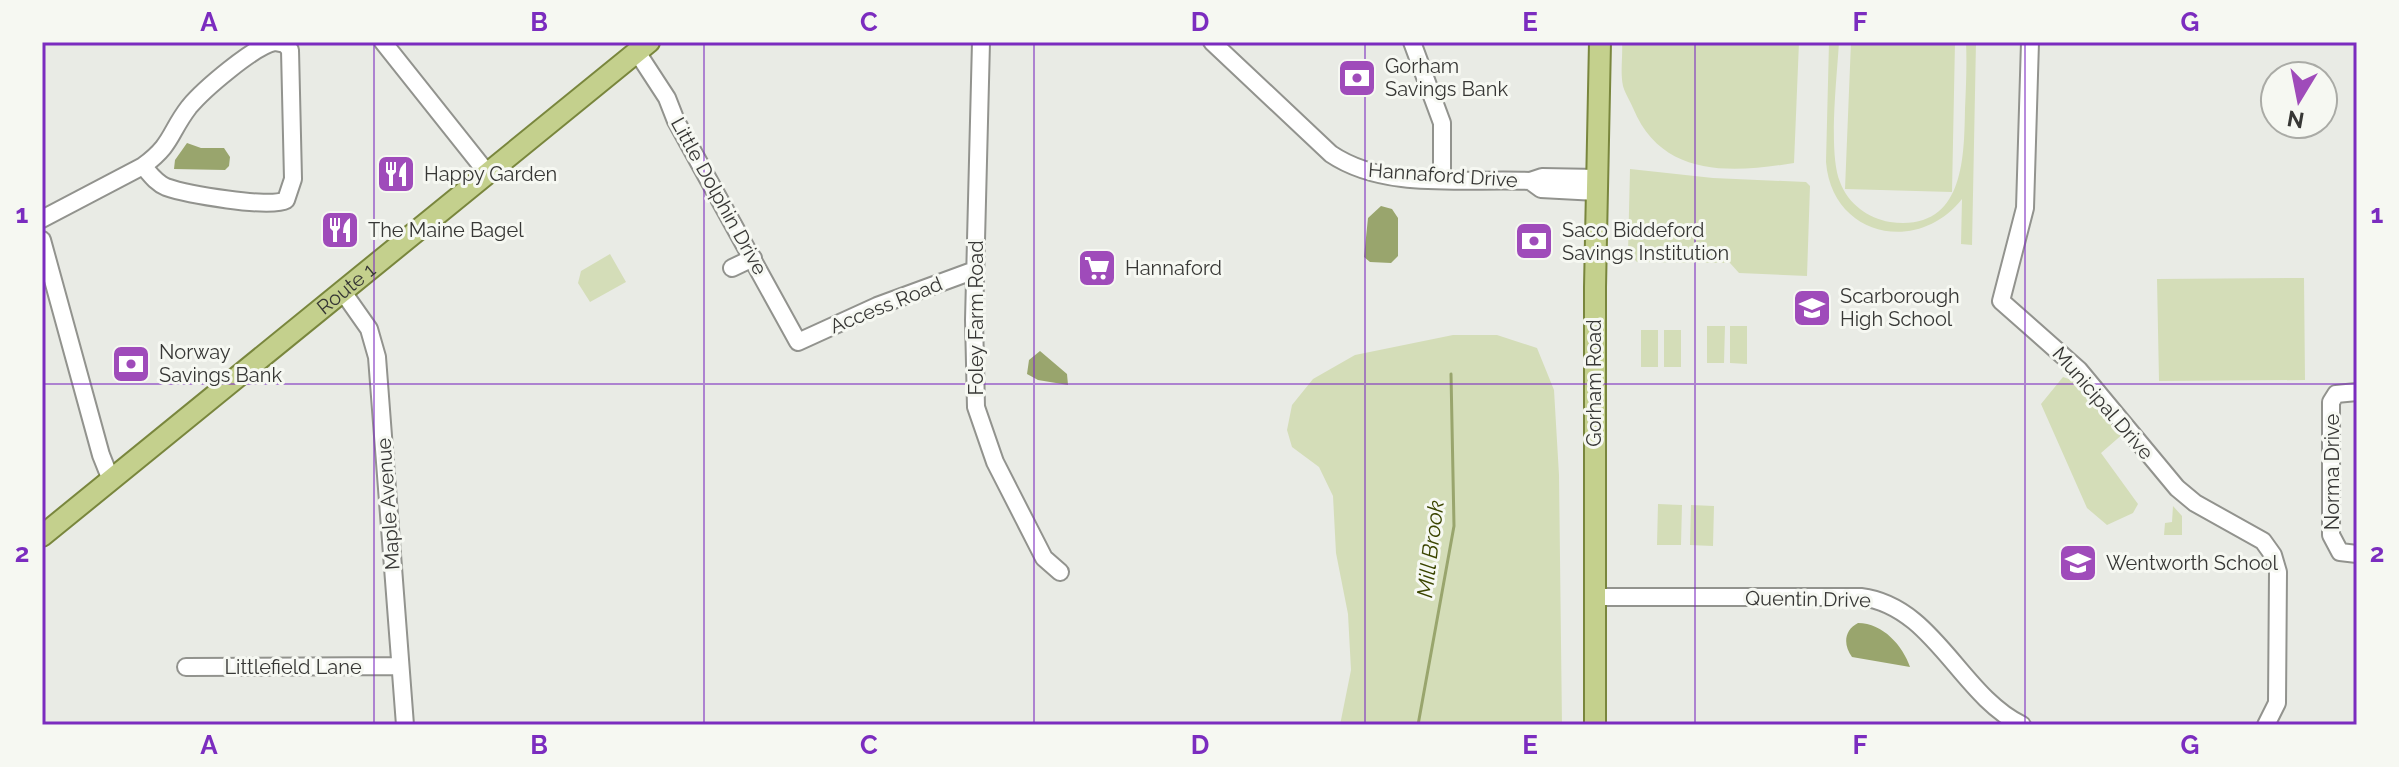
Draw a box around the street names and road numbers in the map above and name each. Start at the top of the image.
street label: Little Dolphin Drive [666,113,772,279]
street label: Hannaford Drive [1367,158,1519,192]
street label: Foley Farm Road [964,240,988,396]
street label: Route 1 [312,257,381,319]
street label: Access Road [826,272,946,338]
street label: Gorham Road [1582,319,1606,447]
street label: Municipal Drive [2047,342,2159,465]
street label: Norma Drive [2320,414,2344,530]
street label: Maple Avenue [371,437,405,571]
street label: Quentin Drive [1745,586,1871,612]
street label: Littlefield Lane [224,655,362,679]

